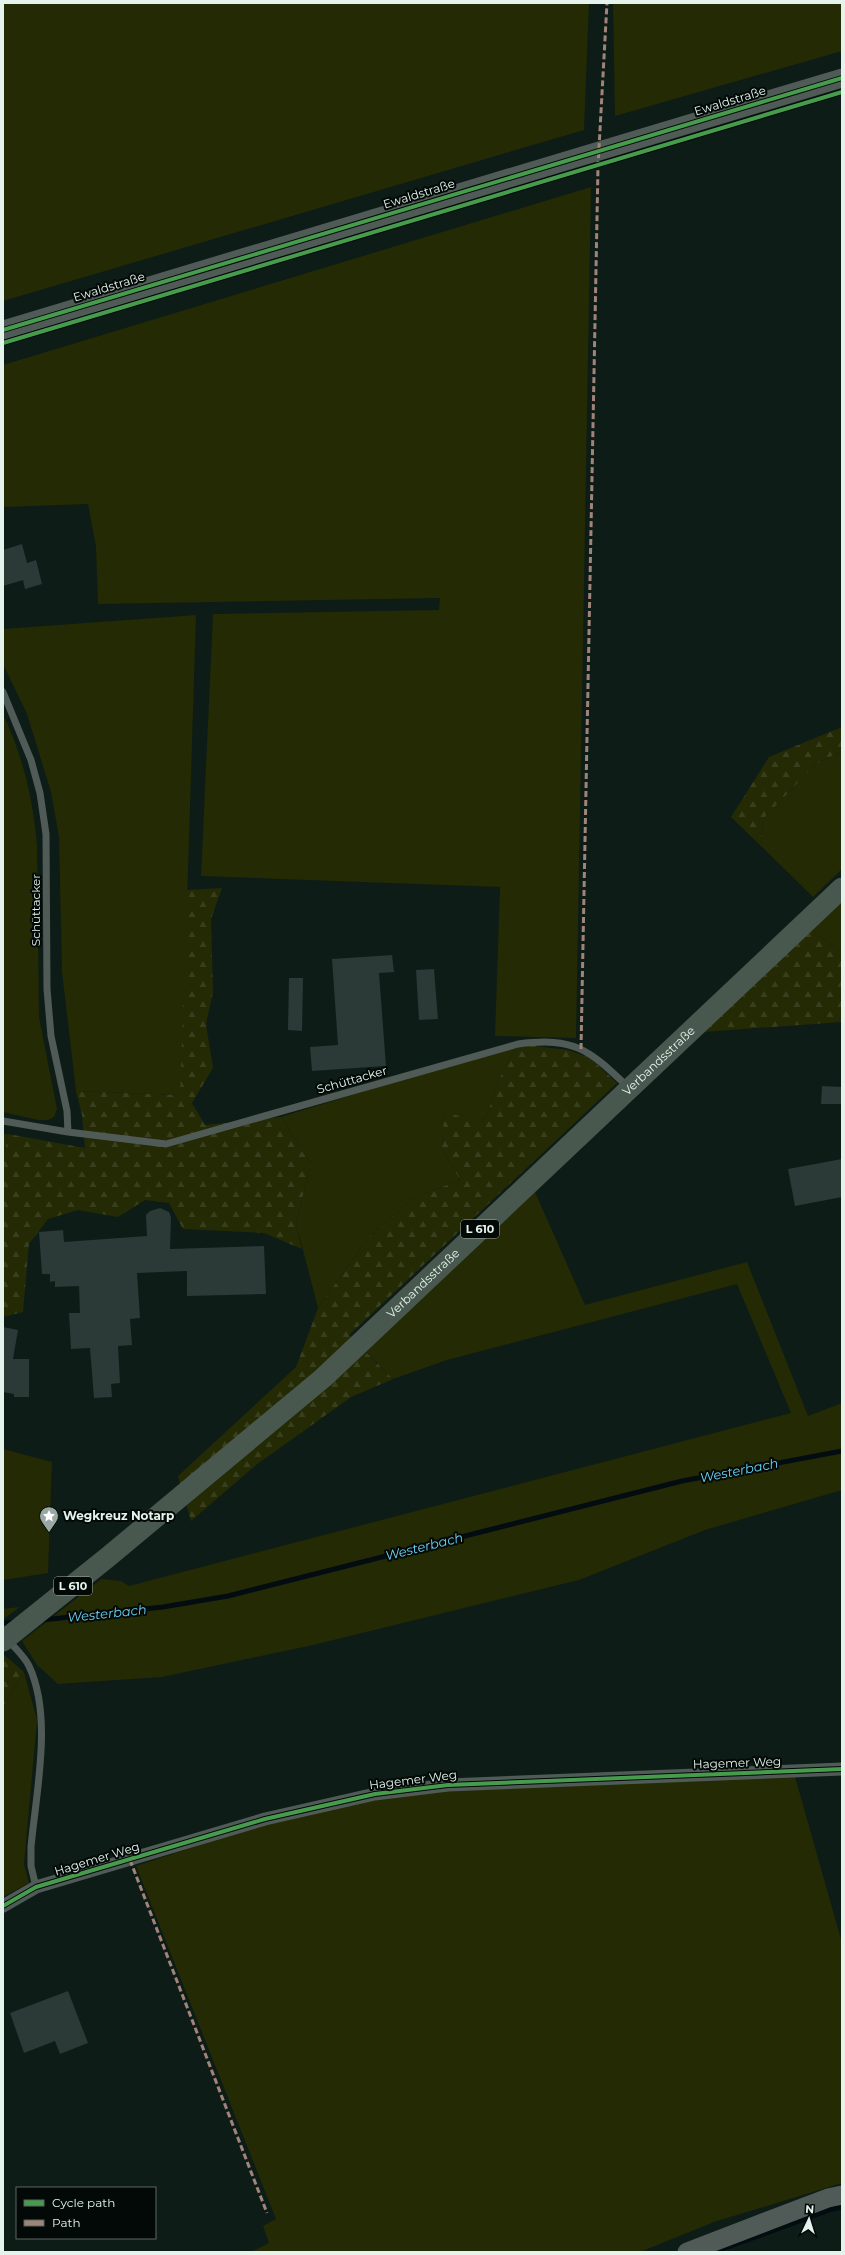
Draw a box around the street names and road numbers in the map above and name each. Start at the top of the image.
street label: Ewaldstraße [692,83,767,119]
street label: Ewaldstraße [381,176,456,212]
street label: Ewaldstraße [71,269,146,305]
street label: Schüttacker [28,874,43,946]
street label: Verbandsstraße [619,1023,698,1099]
street label: Schüttacker [315,1062,389,1097]
road number: L 610 [461,1220,499,1238]
street label: Verbandsstraße [383,1245,462,1321]
road number: L 610 [54,1577,92,1595]
street label: Hagemer Weg [693,1753,781,1772]
street label: Hagemer Weg [368,1767,458,1792]
street label: Hagemer Weg [52,1838,141,1879]

